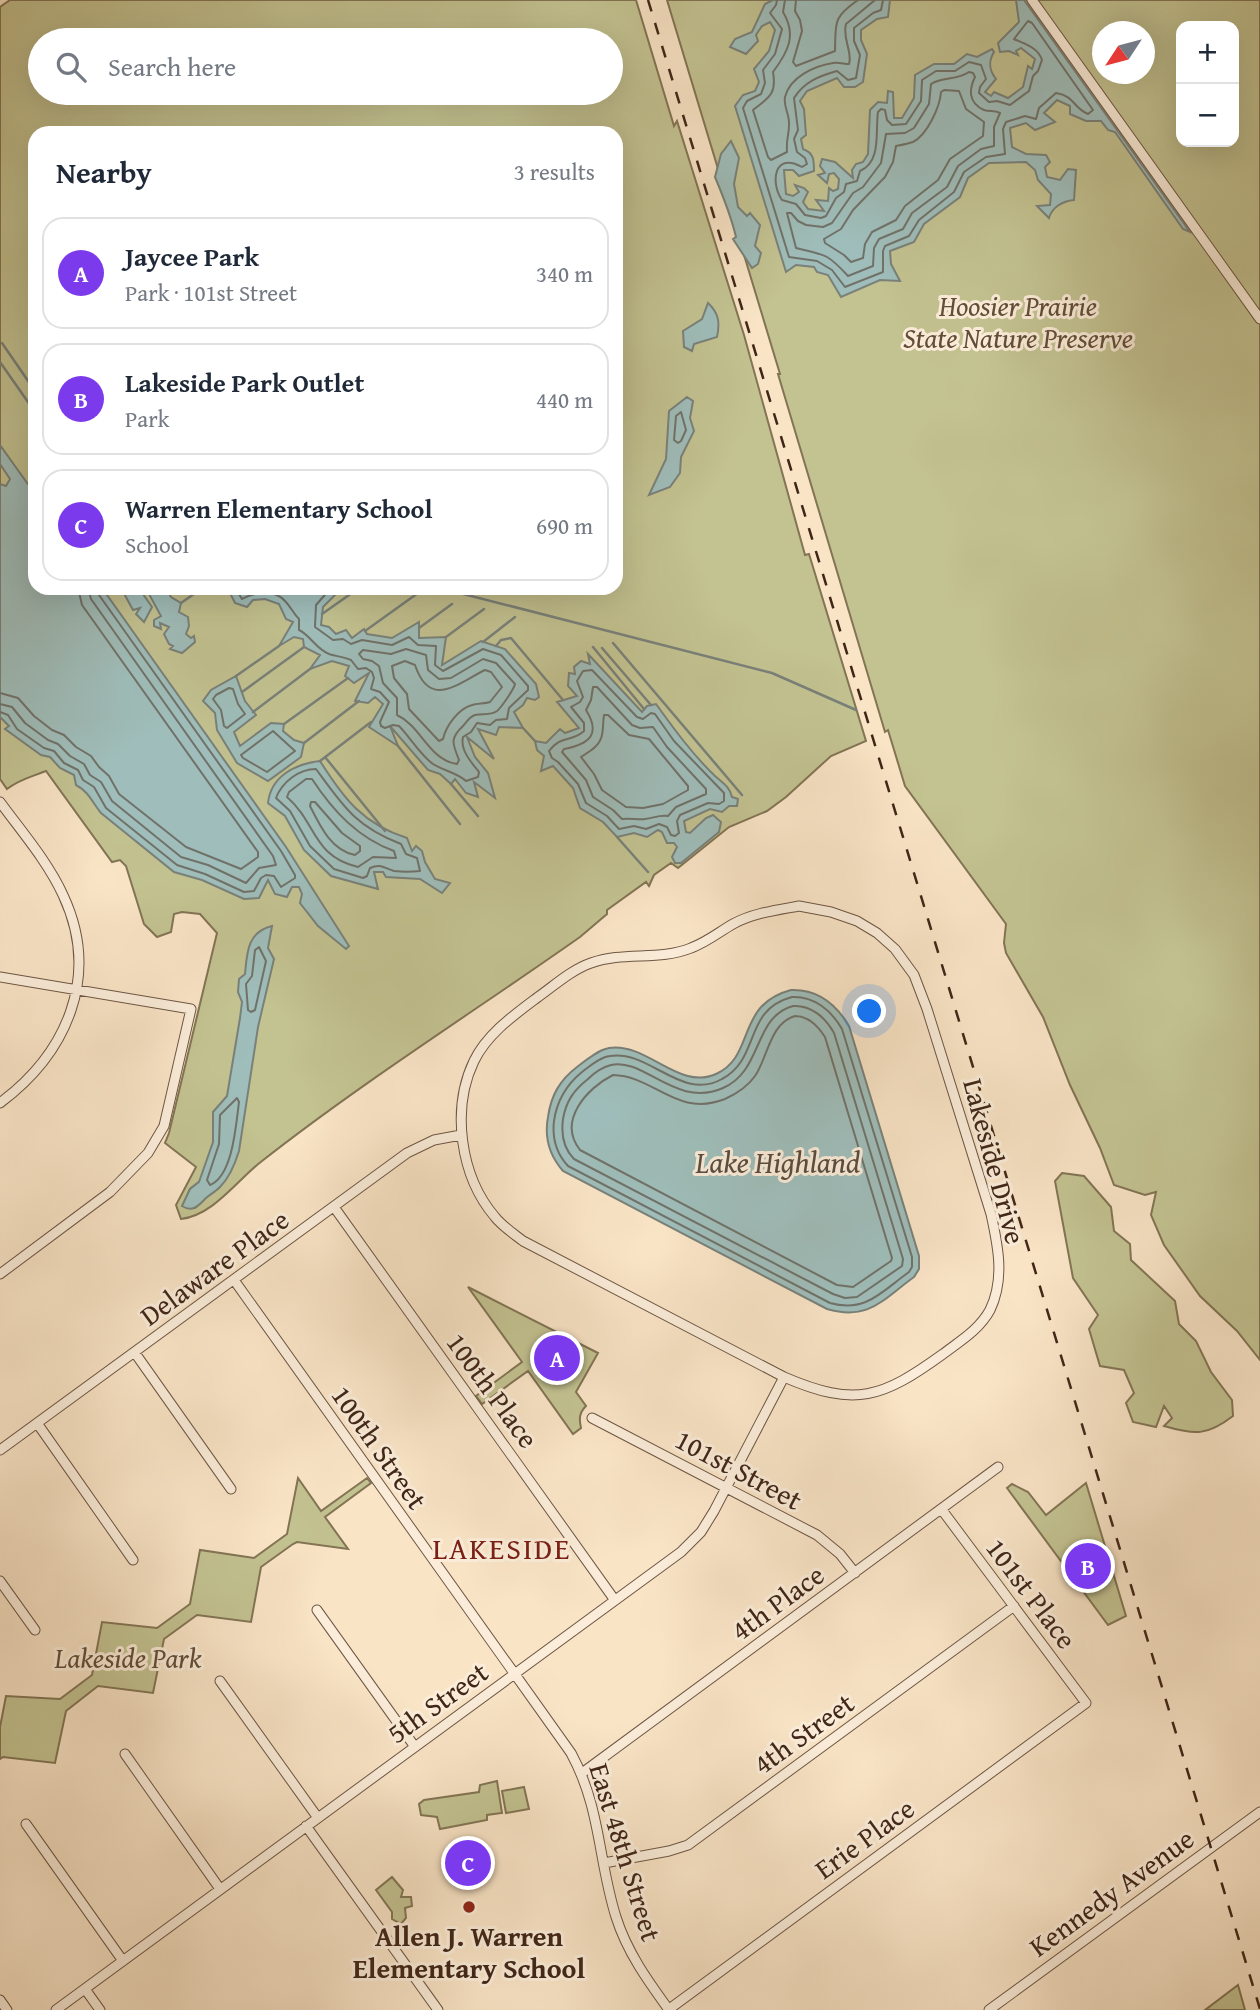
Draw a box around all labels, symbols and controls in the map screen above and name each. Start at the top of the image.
north arrow [1092,21,1155,84]
map controls [1176,21,1239,147]
button: + [1176,21,1239,84]
search box [28,28,623,105]
text: Search here [108,47,236,86]
icon: search [52,48,90,86]
button: − [1176,84,1239,147]
text: Nearby [56,150,152,194]
text: 3 results [514,155,595,188]
text: Jaycee Park [125,237,259,276]
text: A [74,257,88,290]
text: 340 m [536,257,593,290]
text: Park · 101st Street [125,276,297,309]
park label: Hoosier Prairie State Nature Preserve [903,285,1133,358]
text: Lakeside Park Outlet [125,363,364,402]
text: B [74,383,88,416]
text: 440 m [536,383,593,416]
text: Park [125,402,169,435]
text: Warren Elementary School [125,489,432,528]
text: C [74,509,88,542]
text: 690 m [536,509,593,542]
text: School [125,528,189,561]
your location [852,994,886,1028]
street label: Lakeside Drive [953,1074,1037,1248]
water label: Lake Highland [695,1140,860,1184]
street label: Delaware Place [131,1199,297,1335]
street label: 100th Place [437,1324,549,1456]
pin: A [534,1332,580,1384]
street label: 100th Street [322,1377,438,1517]
street label: 101st Street [668,1418,810,1520]
district label: LAKESIDE [432,1526,572,1570]
street label: 101st Place [977,1529,1087,1657]
pin: B [1065,1540,1111,1592]
street label: 4th Place [722,1554,832,1650]
park label: Lakeside Park [54,1637,202,1678]
street label: 5th Street [378,1651,496,1753]
street label: 4th Street [744,1682,862,1784]
street label: East 48th Street [579,1758,673,1946]
street label: Erie Place [806,1788,922,1888]
street label: Kennedy Avenue [1020,1818,1202,1966]
pin: C [445,1837,491,1889]
marker: Allen J. Warren Elementary School [461,1899,477,1915]
place label: Allen J. Warren Elementary School [353,1915,585,1988]

